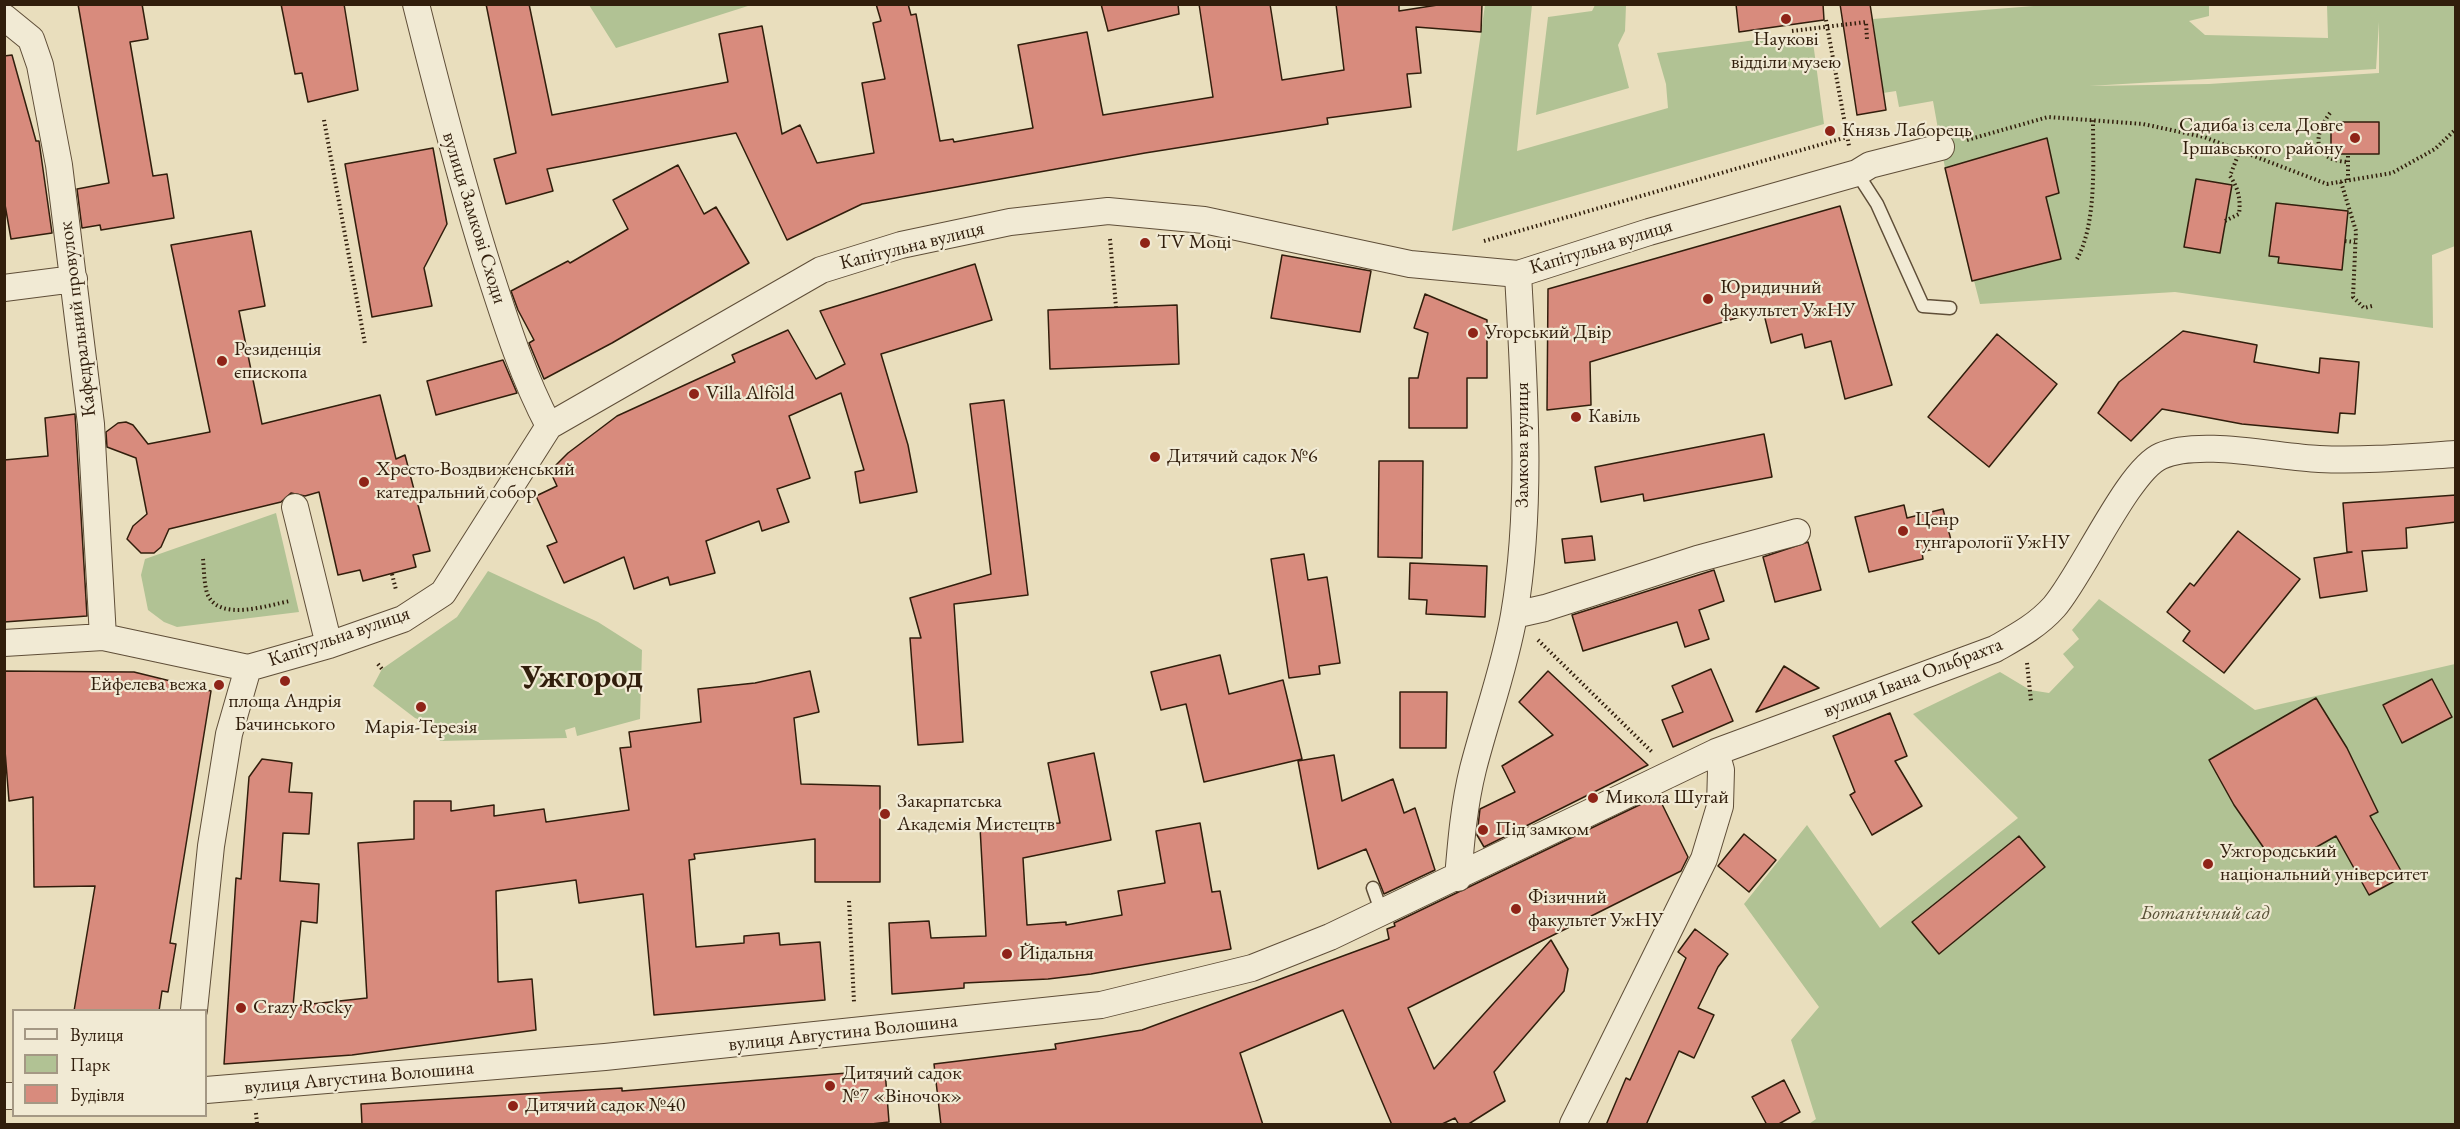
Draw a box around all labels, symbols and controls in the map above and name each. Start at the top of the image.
marker: Наукові відділи музею [1779,12,1793,26]
place label: Наукові відділи музею [1731,28,1841,75]
place label: Садиба із села Довге Іршавського району [2179,114,2343,161]
place label: Князь Лаборець [1842,119,1972,143]
marker: Князь Лаборець [1823,124,1837,138]
street label: вулиця Замкові Сходи [436,129,512,307]
marker: Садиба із села Довге Іршавського району [2348,131,2362,145]
street label: Капітульна вулиця [1527,214,1675,280]
street label: Капітульна вулиця [837,216,987,276]
street label: Кафедральний провулок [54,220,102,418]
place label: TV Моці [1157,231,1231,255]
marker: TV Моці [1138,236,1152,250]
place label: Юридичний факультет УжНУ [1720,276,1856,323]
marker: Юридичний факультет УжНУ [1701,292,1715,306]
place label: Угорський Двір [1485,321,1611,345]
marker: Угорський Двір [1466,326,1480,340]
place label: Резиденція єпископа [234,338,321,385]
marker: Резиденція єпископа [215,354,229,368]
place label: Villa Alföld [706,382,795,406]
street label: Замкова вулиця [1511,382,1535,508]
marker: Villa Alföld [687,387,701,401]
place label: Кавіль [1588,405,1640,429]
marker: Кавіль [1569,410,1583,424]
place label: Дитячий садок №6 [1167,445,1318,469]
marker: Дитячий садок №6 [1148,450,1162,464]
place label: Хресто-Воздвиженський катедральний собор [376,458,575,505]
marker: Хресто-Воздвиженський катедральний собор [357,475,371,489]
place label: Ценр гунгарології УжНУ [1915,508,2070,555]
marker: Ценр гунгарології УжНУ [1896,524,1910,538]
street label: Капітульна вулиця [265,602,413,672]
street label: вулиця Івана Ольбрахта [1820,633,2006,723]
district label: Ужгород [521,659,643,697]
place label: Ейфелева вежа [90,673,207,697]
marker: площа Андрія Бачинського [278,674,292,688]
marker: Ейфелева вежа [212,678,226,692]
place label: площа Андрія Бачинського [229,690,341,737]
marker: Марія-Терезія [414,700,428,714]
place label: Марія-Терезія [365,716,477,740]
place label: Микола Шугай [1605,786,1729,810]
place label: Закарпатська Академія Мистецтв [897,790,1055,837]
marker: Микола Шугай [1586,791,1600,805]
marker: Закарпатська Академія Мистецтв [878,807,892,821]
place label: Під замком [1495,818,1589,842]
marker: Під замком [1476,823,1490,837]
place label: Ужгородський національний університет [2220,840,2428,887]
marker: Ужгородський національний університет [2201,857,2215,871]
place label: Фізичний факультет УжНУ [1528,886,1664,933]
marker: Фізичний факультет УжНУ [1509,902,1523,916]
park label: Ботанічний сад [2140,902,2270,926]
place label: Йідальня [1019,942,1094,966]
marker: Йідальня [1000,947,1014,961]
place label: Crazy Rocky [253,996,352,1020]
marker: Crazy Rocky [234,1001,248,1015]
legend [12,1009,207,1117]
street label: вулиця Августина Волошина [727,1009,959,1057]
text: Вулиця [70,1023,123,1046]
text: Парк [70,1053,110,1076]
street label: вулиця Августина Волошина [243,1056,475,1100]
place label: Дитячий садок №7 «Віночок» [842,1062,962,1109]
marker: Дитячий садок №7 «Віночок» [823,1079,837,1093]
text: Будівля [70,1083,125,1106]
place label: Дитячий садок №40 [525,1094,685,1118]
marker: Дитячий садок №40 [506,1099,520,1113]

